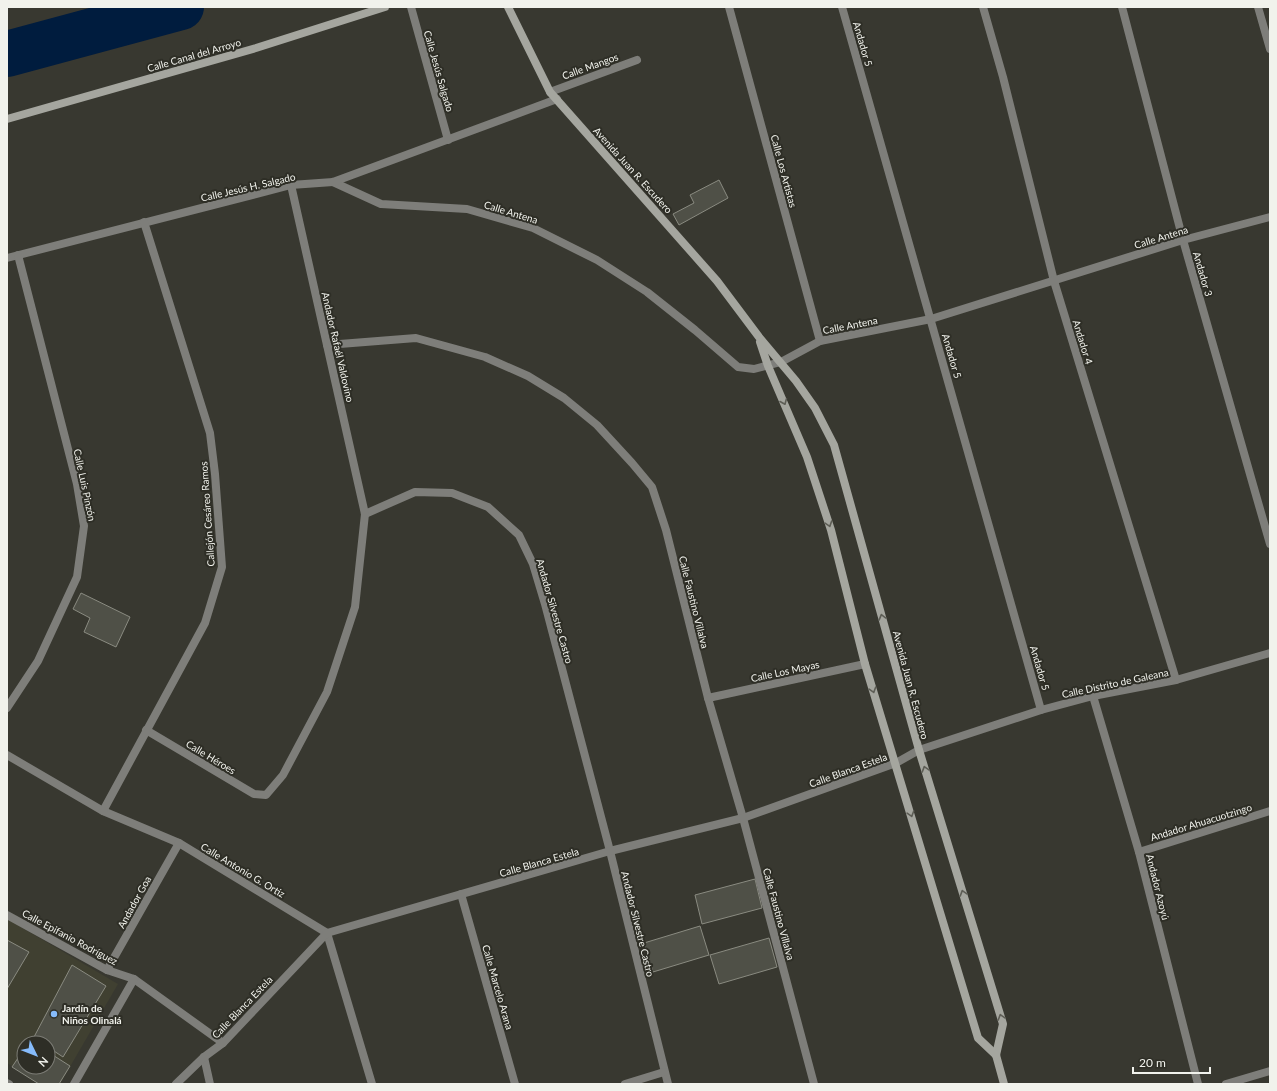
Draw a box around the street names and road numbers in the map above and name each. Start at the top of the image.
street label: Andador 5 [851,20,875,68]
street label: Calle Jesús Salgado [422,29,456,113]
street label: Calle Canal del Arroyo [146,36,242,74]
street label: Calle Mangos [560,50,620,82]
street label: Avenida Juan R. Escudero [591,124,675,216]
street label: Calle Los Artistas [769,133,799,209]
street label: Calle Jesús H. Salgado [200,170,297,204]
street label: Calle Antena [483,198,539,226]
street label: Calle Antena [1133,223,1189,251]
street label: Andador 3 [1191,250,1215,298]
street label: Andador Rafaél Valdovino [319,291,357,404]
street label: Calle Antena [822,314,878,336]
street label: Andador 4 [1071,318,1096,366]
street label: Andador 5 [940,332,964,380]
street label: Calle Luis Pinzón [71,448,99,522]
street label: Callejón Cesáreo Ramos [197,461,217,567]
street label: Calle Faustino Villalva [677,555,711,650]
street label: Andador Silvestre Castro [534,557,576,665]
street label: Avenida Juan R. Escudero [891,629,931,741]
street label: Andador 5 [1028,644,1052,692]
street label: Calle Los Mayas [750,658,820,684]
street label: Calle Distrito de Galeana [1061,666,1169,700]
street label: Calle Héroes [184,738,238,776]
street label: Calle Blanca Estela [807,750,889,790]
street label: Andador Ahuacuotzingo [1149,801,1254,843]
street label: Calle Antonio G. Ortiz [199,840,288,900]
street label: Calle Blanca Estela [498,845,580,879]
street label: Andador Azoyú [1144,853,1172,921]
street label: Calle Faustino Villalva [761,867,797,961]
street label: Andador Silvestre Castro [619,870,657,978]
street label: Andador Goa [115,874,153,930]
street label: Calle Epifanio Rodríguez [20,907,120,967]
street label: Calle Marcelo Arana [480,943,516,1031]
street label: Calle Blanca Estela [209,973,275,1041]

